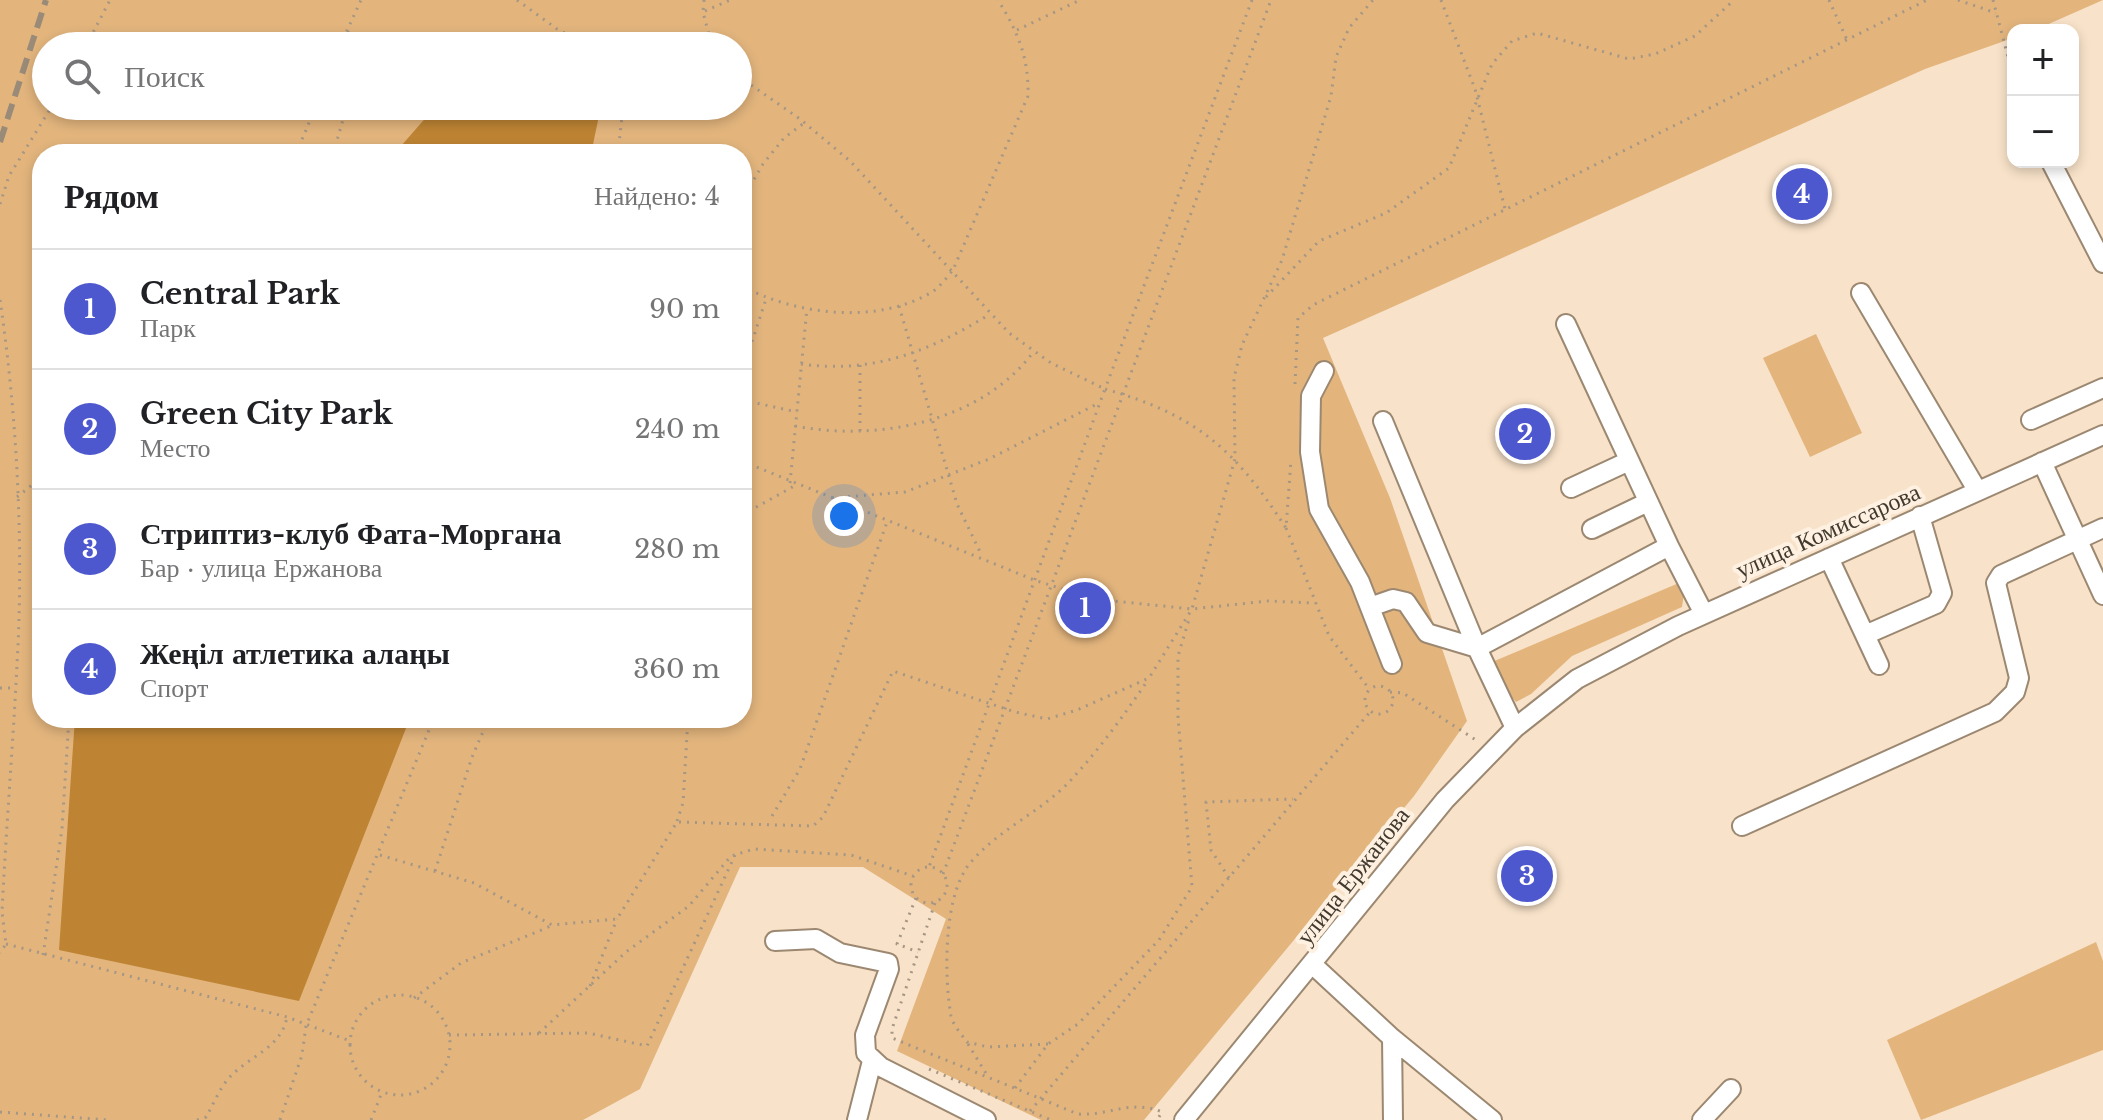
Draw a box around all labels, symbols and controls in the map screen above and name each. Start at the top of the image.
map controls [2007,24,2079,168]
button: + [2007,24,2079,96]
search box [32,32,752,120]
icon: search [60,54,104,98]
text: Поиск [124,58,205,95]
button: − [2007,96,2079,168]
pin: 4 [1776,164,1828,224]
text: Рядом [64,175,159,217]
text: Найдено: 4 [594,180,720,212]
text: Central Park [140,275,340,312]
text: 1 [84,293,96,325]
text: 90 m [649,293,720,325]
text: Парк [140,312,196,344]
text: Green City Park [140,395,393,432]
pin: 2 [1499,404,1551,464]
text: 2 [82,413,98,445]
text: 240 m [635,413,720,445]
text: Место [140,432,211,464]
street label: улица Комиссарова [1731,477,1925,584]
your location [824,496,864,536]
text: Стриптиз-клуб Фата-Моргана [140,515,561,552]
text: 3 [82,533,98,565]
text: 280 m [634,533,720,565]
text: Бар · улица Ержанова [140,552,382,584]
pin: 1 [1059,578,1111,638]
text: Жеңіл атлетика алаңы [140,635,450,672]
text: 4 [81,653,99,685]
text: 360 m [633,653,720,685]
text: Спорт [140,672,208,704]
street label: улица Ержанова [1290,801,1416,950]
pin: 3 [1501,846,1553,906]

